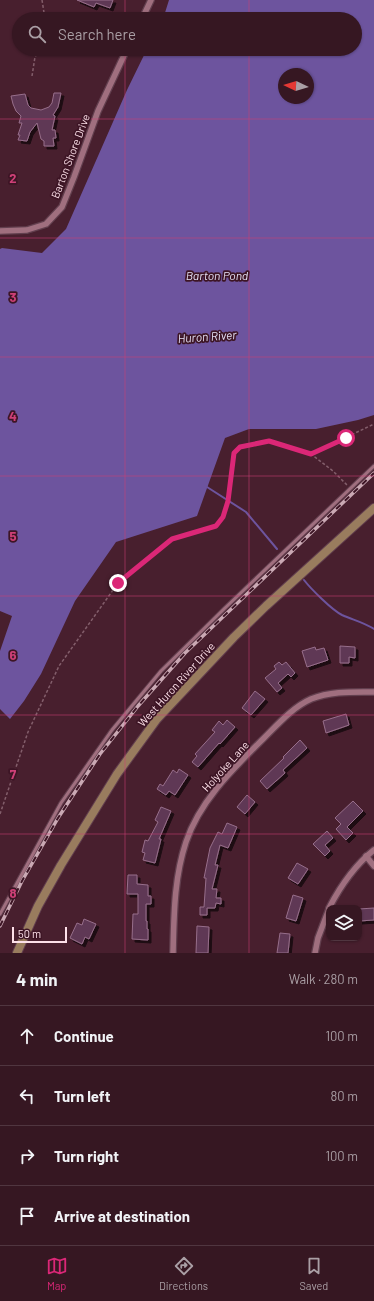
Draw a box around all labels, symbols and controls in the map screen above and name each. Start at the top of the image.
search box [12,12,362,56]
icon: search [26,23,48,45]
text: Search here [58,25,136,43]
north arrow [278,68,314,104]
street label: Barton Shore Drive [48,112,92,200]
text: 2 [9,170,17,186]
water label: Barton Pond [186,268,249,282]
text: 3 [9,289,17,305]
water label: Huron River [177,327,238,345]
text: 4 [9,408,17,424]
route start [337,429,355,447]
text: 5 [9,528,17,544]
route end [109,574,127,592]
street label: West Huron River Drive [135,639,217,729]
text: 6 [10,647,17,663]
street label: Holyoke Lane [199,738,251,794]
text: 7 [10,766,17,782]
text: 8 [9,885,17,901]
map controls [326,905,362,941]
button: layers [326,905,362,941]
scale bar [12,925,67,944]
text: 50 m [18,927,41,940]
text: 4 min [16,969,58,989]
text: Walk · 280 m [289,971,358,987]
icon: ahead [16,1025,38,1047]
text: Continue [54,1027,114,1045]
text: 100 m [325,1028,358,1044]
icon: left [16,1085,38,1107]
text: Turn left [54,1087,110,1105]
text: 80 m [331,1088,358,1104]
icon: right [16,1145,38,1167]
text: Turn right [54,1147,119,1165]
text: 100 m [325,1148,358,1164]
icon: arrive [16,1205,38,1227]
text: Arrive at destination [54,1207,190,1225]
tab: Map [46,1255,68,1292]
tab: Directions [159,1255,208,1292]
tab: Saved [299,1255,328,1292]

